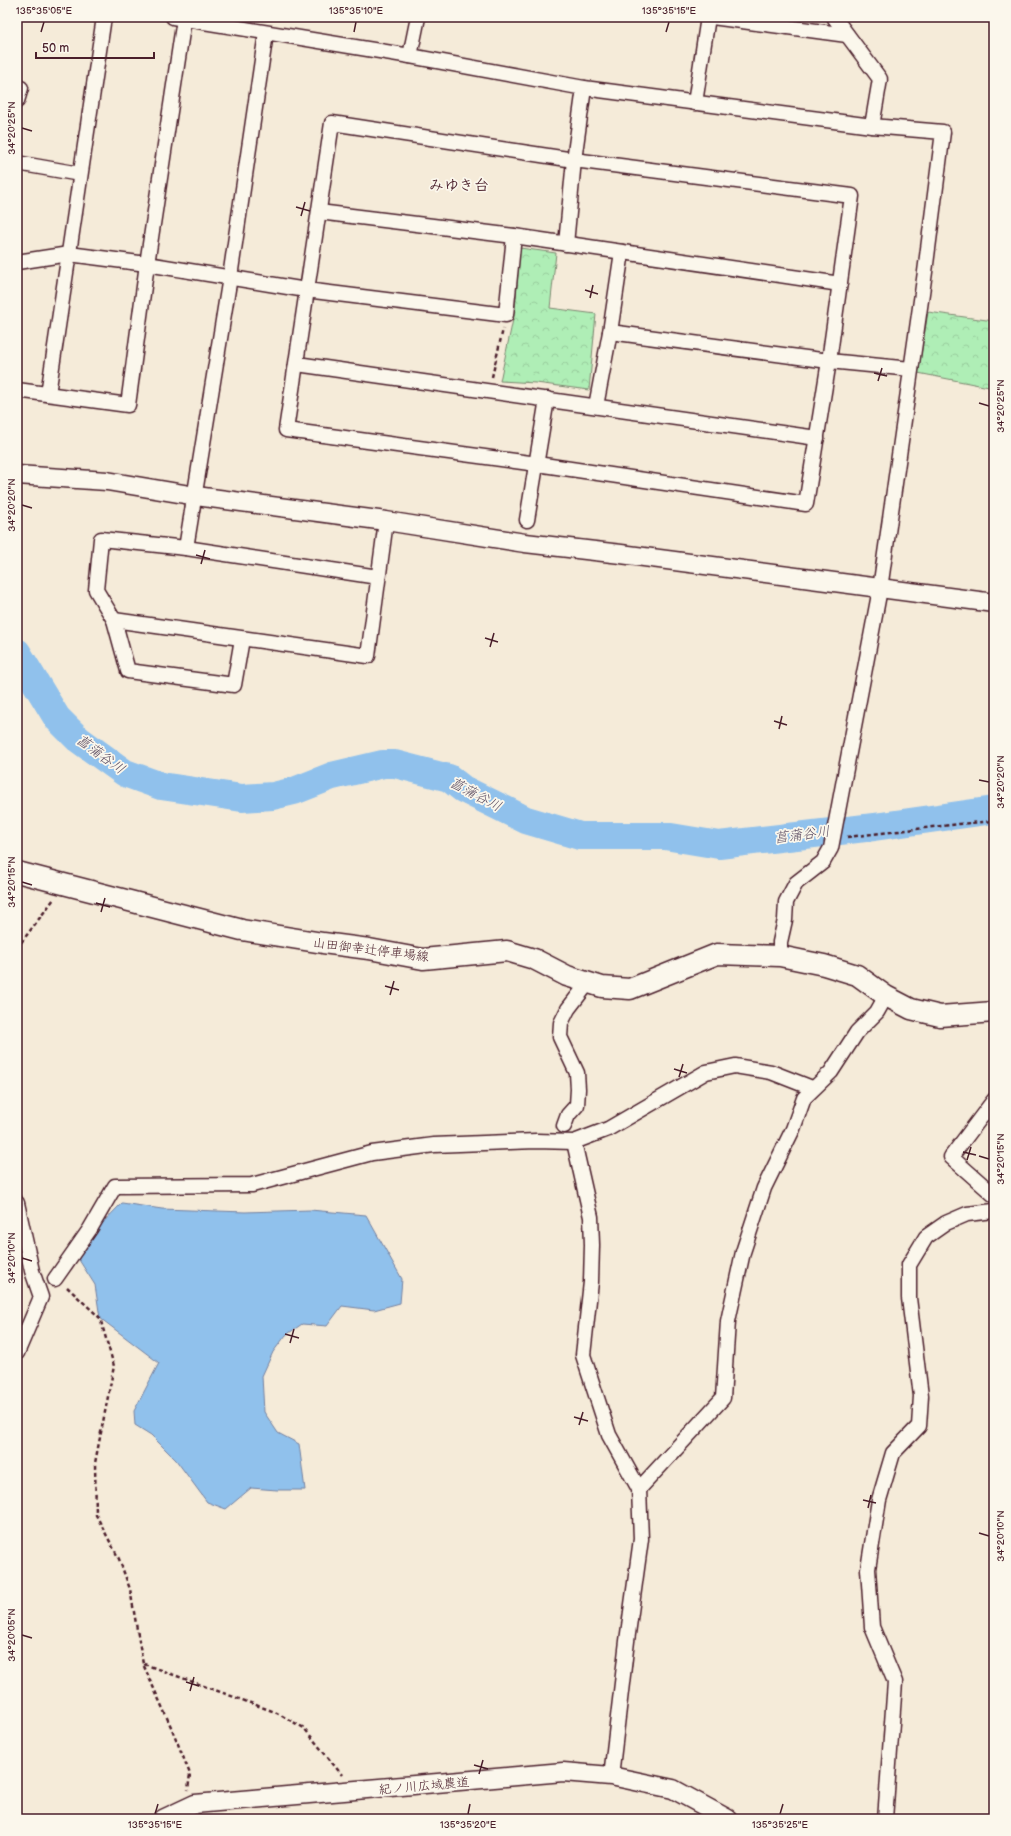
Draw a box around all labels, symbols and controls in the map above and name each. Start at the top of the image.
text: 135°35'05"E [16,5,73,17]
text: 135°35'10"E [329,5,384,17]
text: 135°35'15"E [642,5,697,17]
scale bar [36,34,154,60]
text: 50 m [42,41,69,56]
text: 34°20'25"N [6,101,18,155]
district label: みゆき台 [429,176,489,195]
text: 34°20'25"N [995,379,1007,433]
text: 34°20'20"N [6,478,18,532]
water label: 菖蒲谷川 [73,731,128,778]
text: 34°20'20"N [995,755,1007,809]
water label: 菖蒲谷川 [447,774,504,815]
water label: 菖蒲谷川 [773,823,831,846]
text: 34°20'15"N [6,856,18,908]
street label: 山田御幸辻停車場線 [312,935,431,965]
text: 34°20'15"N [995,1133,1007,1185]
text: 34°20'10"N [6,1232,18,1284]
text: 34°20'10"N [995,1510,1007,1562]
text: 34°20'05"N [6,1608,18,1662]
street label: 紀ノ川広域農道 [378,1774,470,1798]
text: 135°35'15"E [128,1819,183,1831]
text: 135°35'20"E [440,1819,497,1831]
text: 135°35'25"E [752,1819,809,1831]

